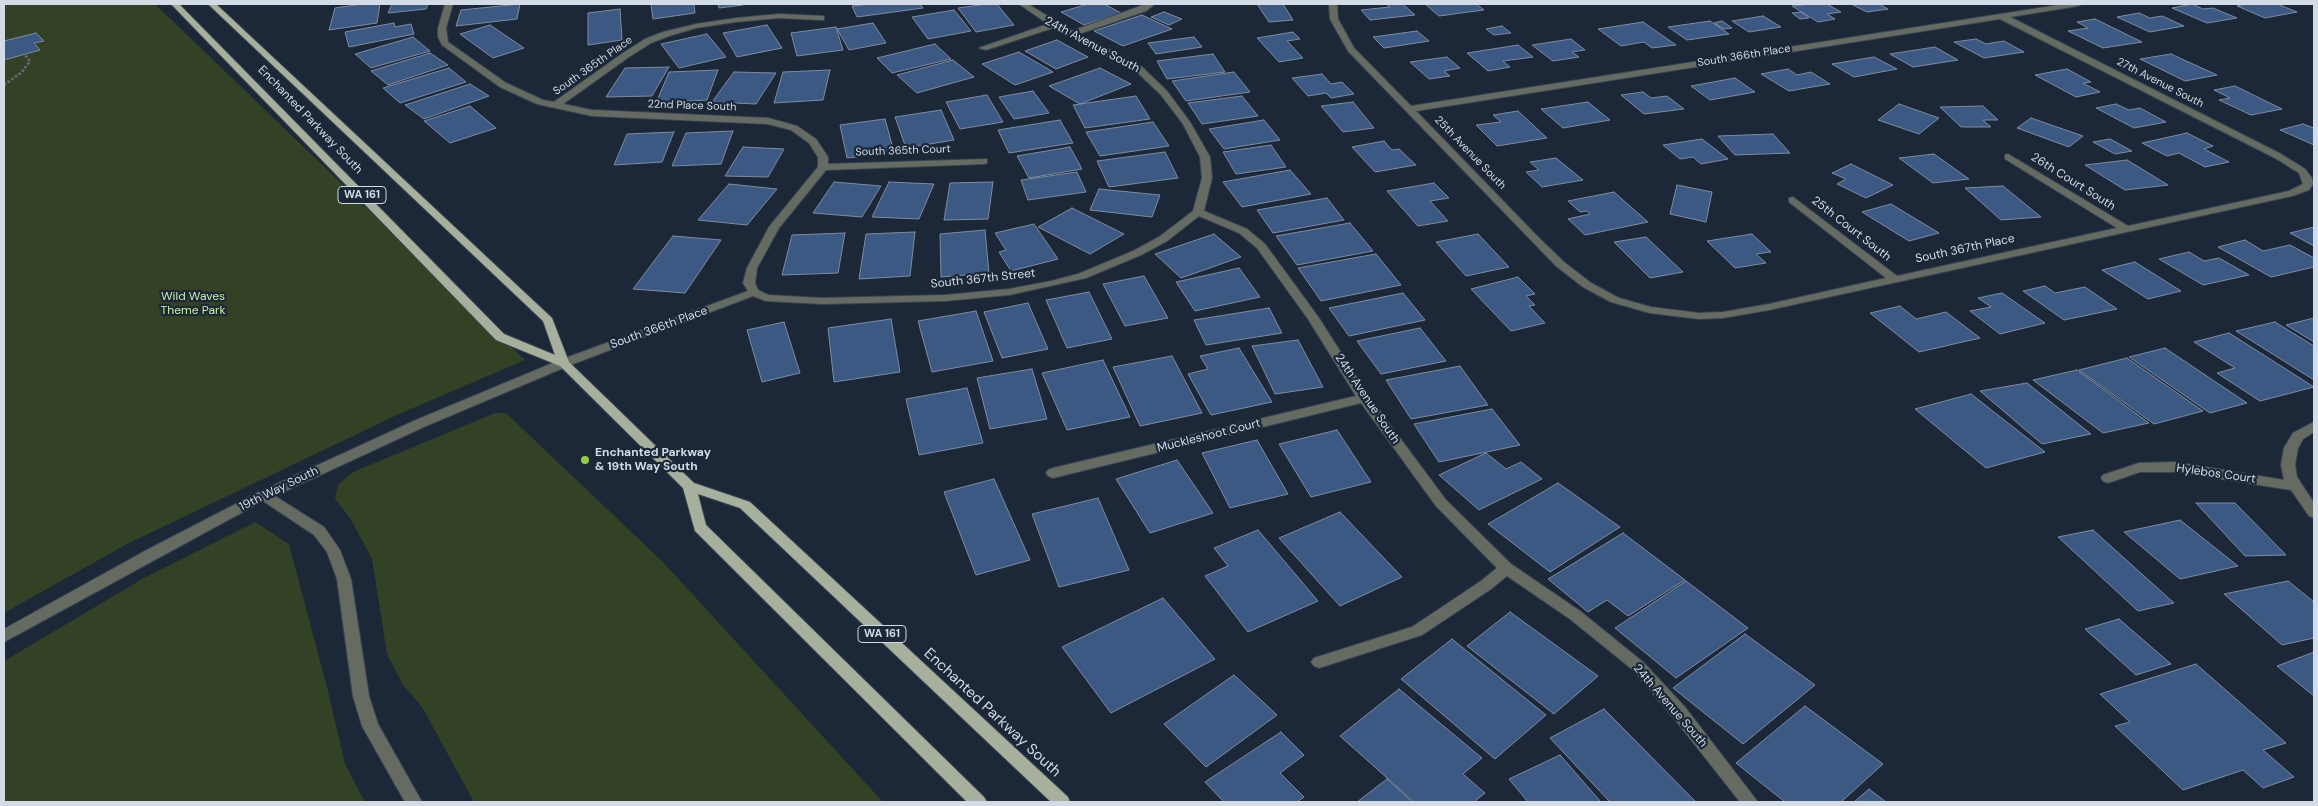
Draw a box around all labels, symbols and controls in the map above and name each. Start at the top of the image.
street label: 24th Avenue South [1042,14,1142,76]
street label: South 365th Place [551,34,635,98]
street label: South 366th Place [1697,42,1791,70]
street label: 27th Avenue South [2114,55,2206,111]
street label: Enchanted Parkway South [255,63,365,177]
street label: 22nd Place South [647,98,737,114]
street label: 25th Avenue South [1432,114,1508,192]
street label: South 365th Court [855,143,951,159]
street label: 26th Court South [2028,150,2118,214]
road number: WA 161 [338,186,386,204]
street label: 25th Court South [1809,194,1893,264]
street label: South 367th Place [1914,231,2016,267]
street label: South 367th Street [930,266,1036,292]
park label: Wild Waves Theme Park [161,290,225,318]
street label: South 366th Place [608,304,710,352]
street label: 24th Avenue South [1332,351,1402,447]
street label: Muckleshoot Court [1156,416,1262,456]
place label: Enchanted Parkway & 19th Way South [595,446,711,474]
marker: Enchanted Parkway & 19th Way South [579,454,591,466]
street label: Hylebos Court [2175,461,2257,487]
street label: 19th Way South [237,464,321,514]
road number: WA 161 [858,626,906,642]
street label: Enchanted Parkway South [920,645,1064,781]
street label: 24th Avenue South [1630,662,1710,750]

